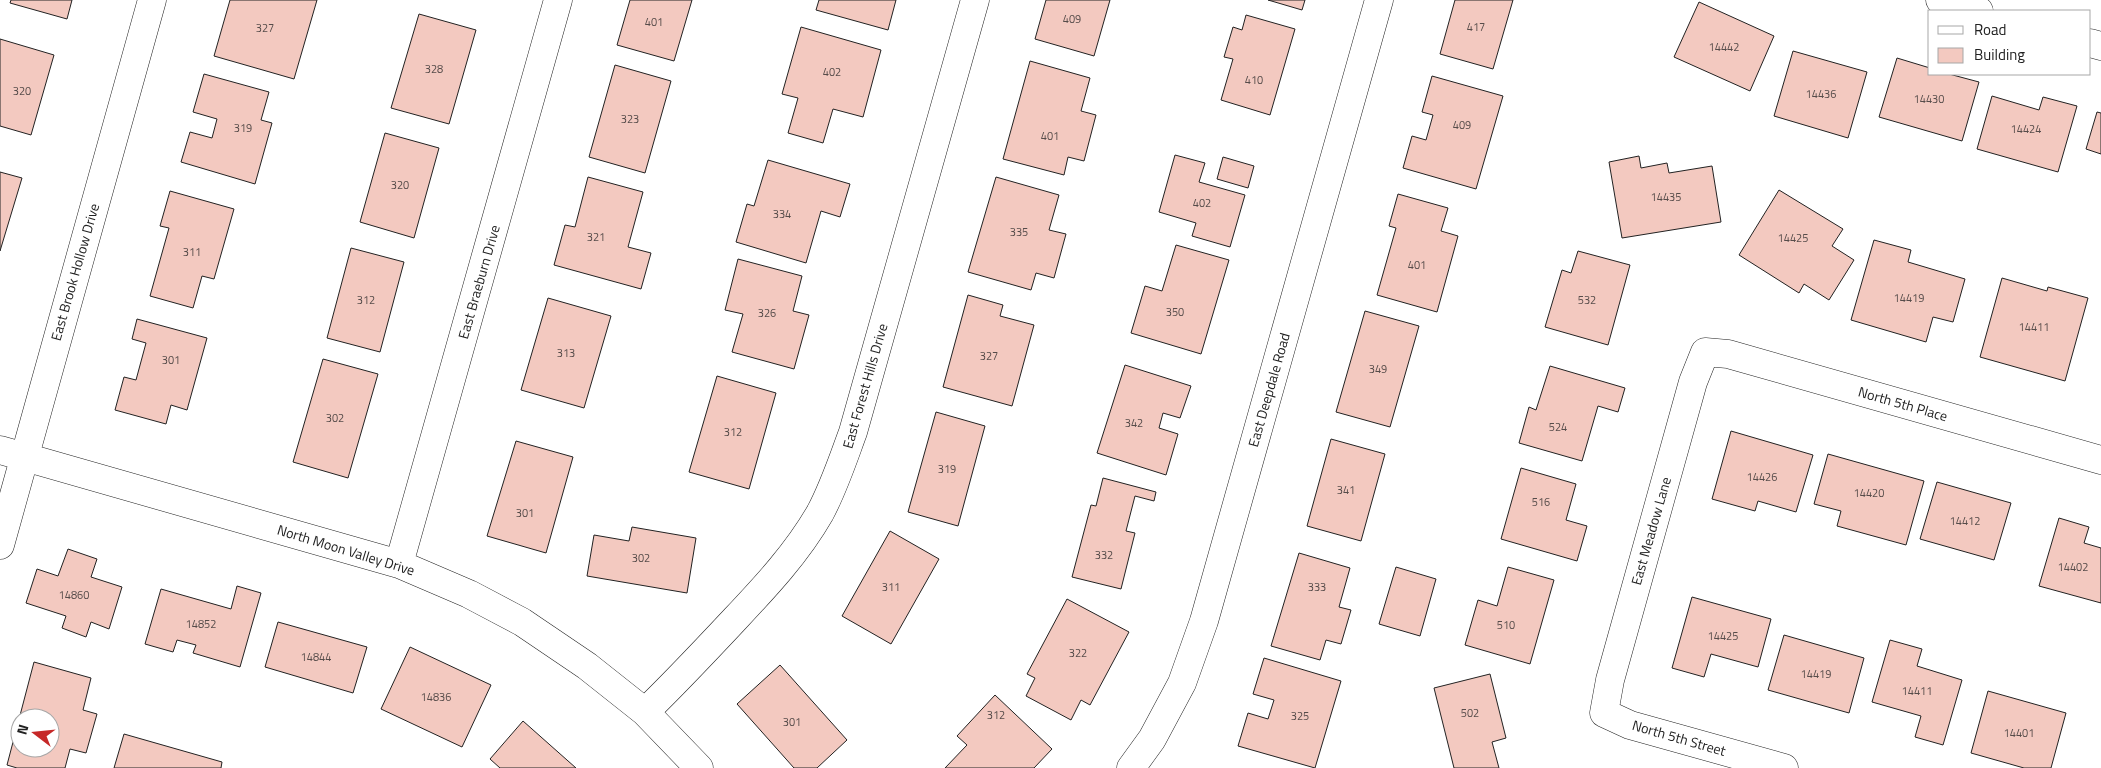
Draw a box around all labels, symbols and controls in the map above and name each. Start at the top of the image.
legend [1928,10,2091,75]
house number: 409 [1063,11,1081,27]
house number: 401 [645,14,663,30]
text: Road [1974,18,2006,41]
house number: 417 [1467,19,1485,35]
house number: 327 [256,20,274,36]
house number: 14442 [1709,39,1739,55]
text: Building [1974,43,2025,66]
house number: 328 [425,61,443,77]
house number: 402 [823,64,841,80]
house number: 410 [1245,72,1263,88]
house number: 320 [13,83,31,99]
house number: 14436 [1806,86,1836,102]
house number: 14430 [1914,91,1944,107]
house number: 323 [621,111,639,127]
house number: 409 [1453,117,1471,133]
house number: 319 [234,120,252,136]
house number: 14424 [2011,121,2041,137]
house number: 401 [1041,128,1059,144]
house number: 320 [391,177,409,193]
house number: 14435 [1651,189,1681,205]
house number: 402 [1193,195,1211,211]
street label: East Brook Hollow Drive [45,201,104,343]
house number: 334 [773,206,791,222]
street label: East Braeburn Drive [452,222,505,341]
house number: 335 [1010,224,1028,240]
house number: 321 [587,229,605,245]
house number: 14425 [1778,230,1808,246]
house number: 311 [183,244,201,260]
house number: 401 [1408,257,1426,273]
house number: 14419 [1894,290,1924,306]
house number: 312 [357,292,375,308]
house number: 532 [1578,292,1596,308]
house number: 350 [1166,304,1184,320]
house number: 326 [758,305,776,321]
house number: 14411 [2019,319,2049,335]
street label: East Forest Hills Drive [837,321,892,451]
street label: East Deepdale Road [1242,330,1295,449]
house number: 313 [557,345,575,361]
house number: 327 [980,348,998,364]
house number: 301 [162,352,180,368]
house number: 349 [1369,361,1387,377]
street label: North 5th Place [1856,381,1950,426]
house number: 302 [326,410,344,426]
house number: 342 [1125,415,1143,431]
house number: 524 [1549,419,1567,435]
house number: 312 [724,424,742,440]
house number: 319 [938,461,956,477]
house number: 14426 [1747,469,1777,485]
street label: East Meadow Lane [1625,474,1676,588]
house number: 341 [1337,482,1355,498]
house number: 14420 [1854,485,1884,501]
house number: 516 [1532,494,1550,510]
house number: 301 [516,505,534,521]
house number: 14412 [1950,513,1980,529]
street label: North Moon Valley Drive [275,519,418,580]
house number: 332 [1095,547,1113,563]
house number: 302 [632,550,650,566]
house number: 14402 [2058,559,2088,575]
house number: 311 [882,579,900,595]
house number: 333 [1308,579,1326,595]
house number: 14860 [59,587,89,603]
house number: 14852 [186,616,216,632]
house number: 510 [1497,617,1515,633]
house number: 14425 [1708,628,1738,644]
house number: 322 [1069,645,1087,661]
house number: 14844 [301,649,331,665]
house number: 14419 [1801,666,1831,682]
house number: 14411 [1902,683,1932,699]
house number: 14836 [421,689,451,705]
house number: 502 [1461,705,1479,721]
house number: 312 [987,707,1005,723]
north arrow [10,708,60,758]
house number: 325 [1291,708,1309,724]
house number: 301 [783,714,801,730]
street label: North 5th Street [1630,714,1729,761]
text: N [11,722,33,737]
house number: 14401 [2004,725,2034,741]

